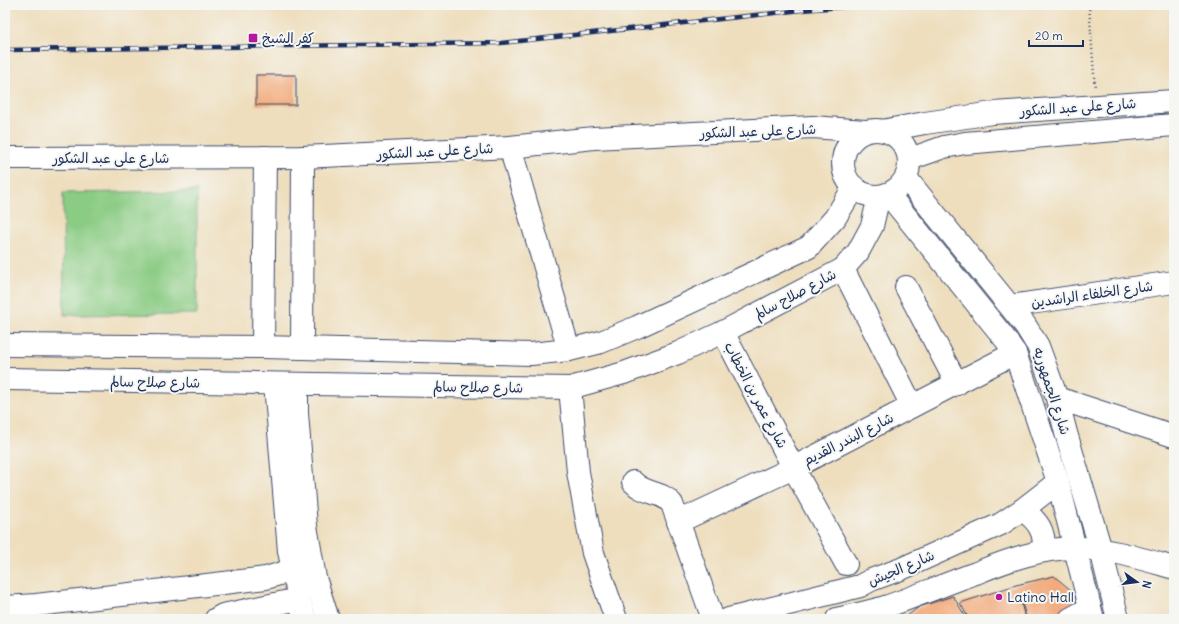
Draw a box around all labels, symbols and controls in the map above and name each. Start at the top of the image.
scale bar [1029,22,1083,48]
text: 20 m [1035,28,1063,43]
place label: كفر الشيخ [262,29,314,48]
marker: كفر الشيخ [247,32,259,44]
street label: شارع على عبد الشكور [1018,94,1137,121]
street label: شارع على عبد الشكور [698,120,817,143]
street label: شارع على عبد الشكور [375,139,494,164]
street label: شارع على عبد الشكور [52,149,169,168]
street label: شارع صلاح سالم [751,265,840,325]
street label: شارع الخلفاء الراشدين [1030,277,1154,312]
street label: شارع عمر بن الخطاب [719,339,792,452]
street label: شارع الجمهوريه [1028,345,1075,437]
street label: شارع صلاح سالم [110,372,200,394]
street label: شارع صلاح سالم [433,377,523,399]
street label: شارع البندر القديم [800,408,897,471]
street label: شارع الجيش [865,546,937,591]
north arrow [1117,562,1157,602]
text: N [1139,579,1154,590]
place label: Latino Hall [1007,588,1074,606]
marker: Latino Hall [994,592,1004,602]

